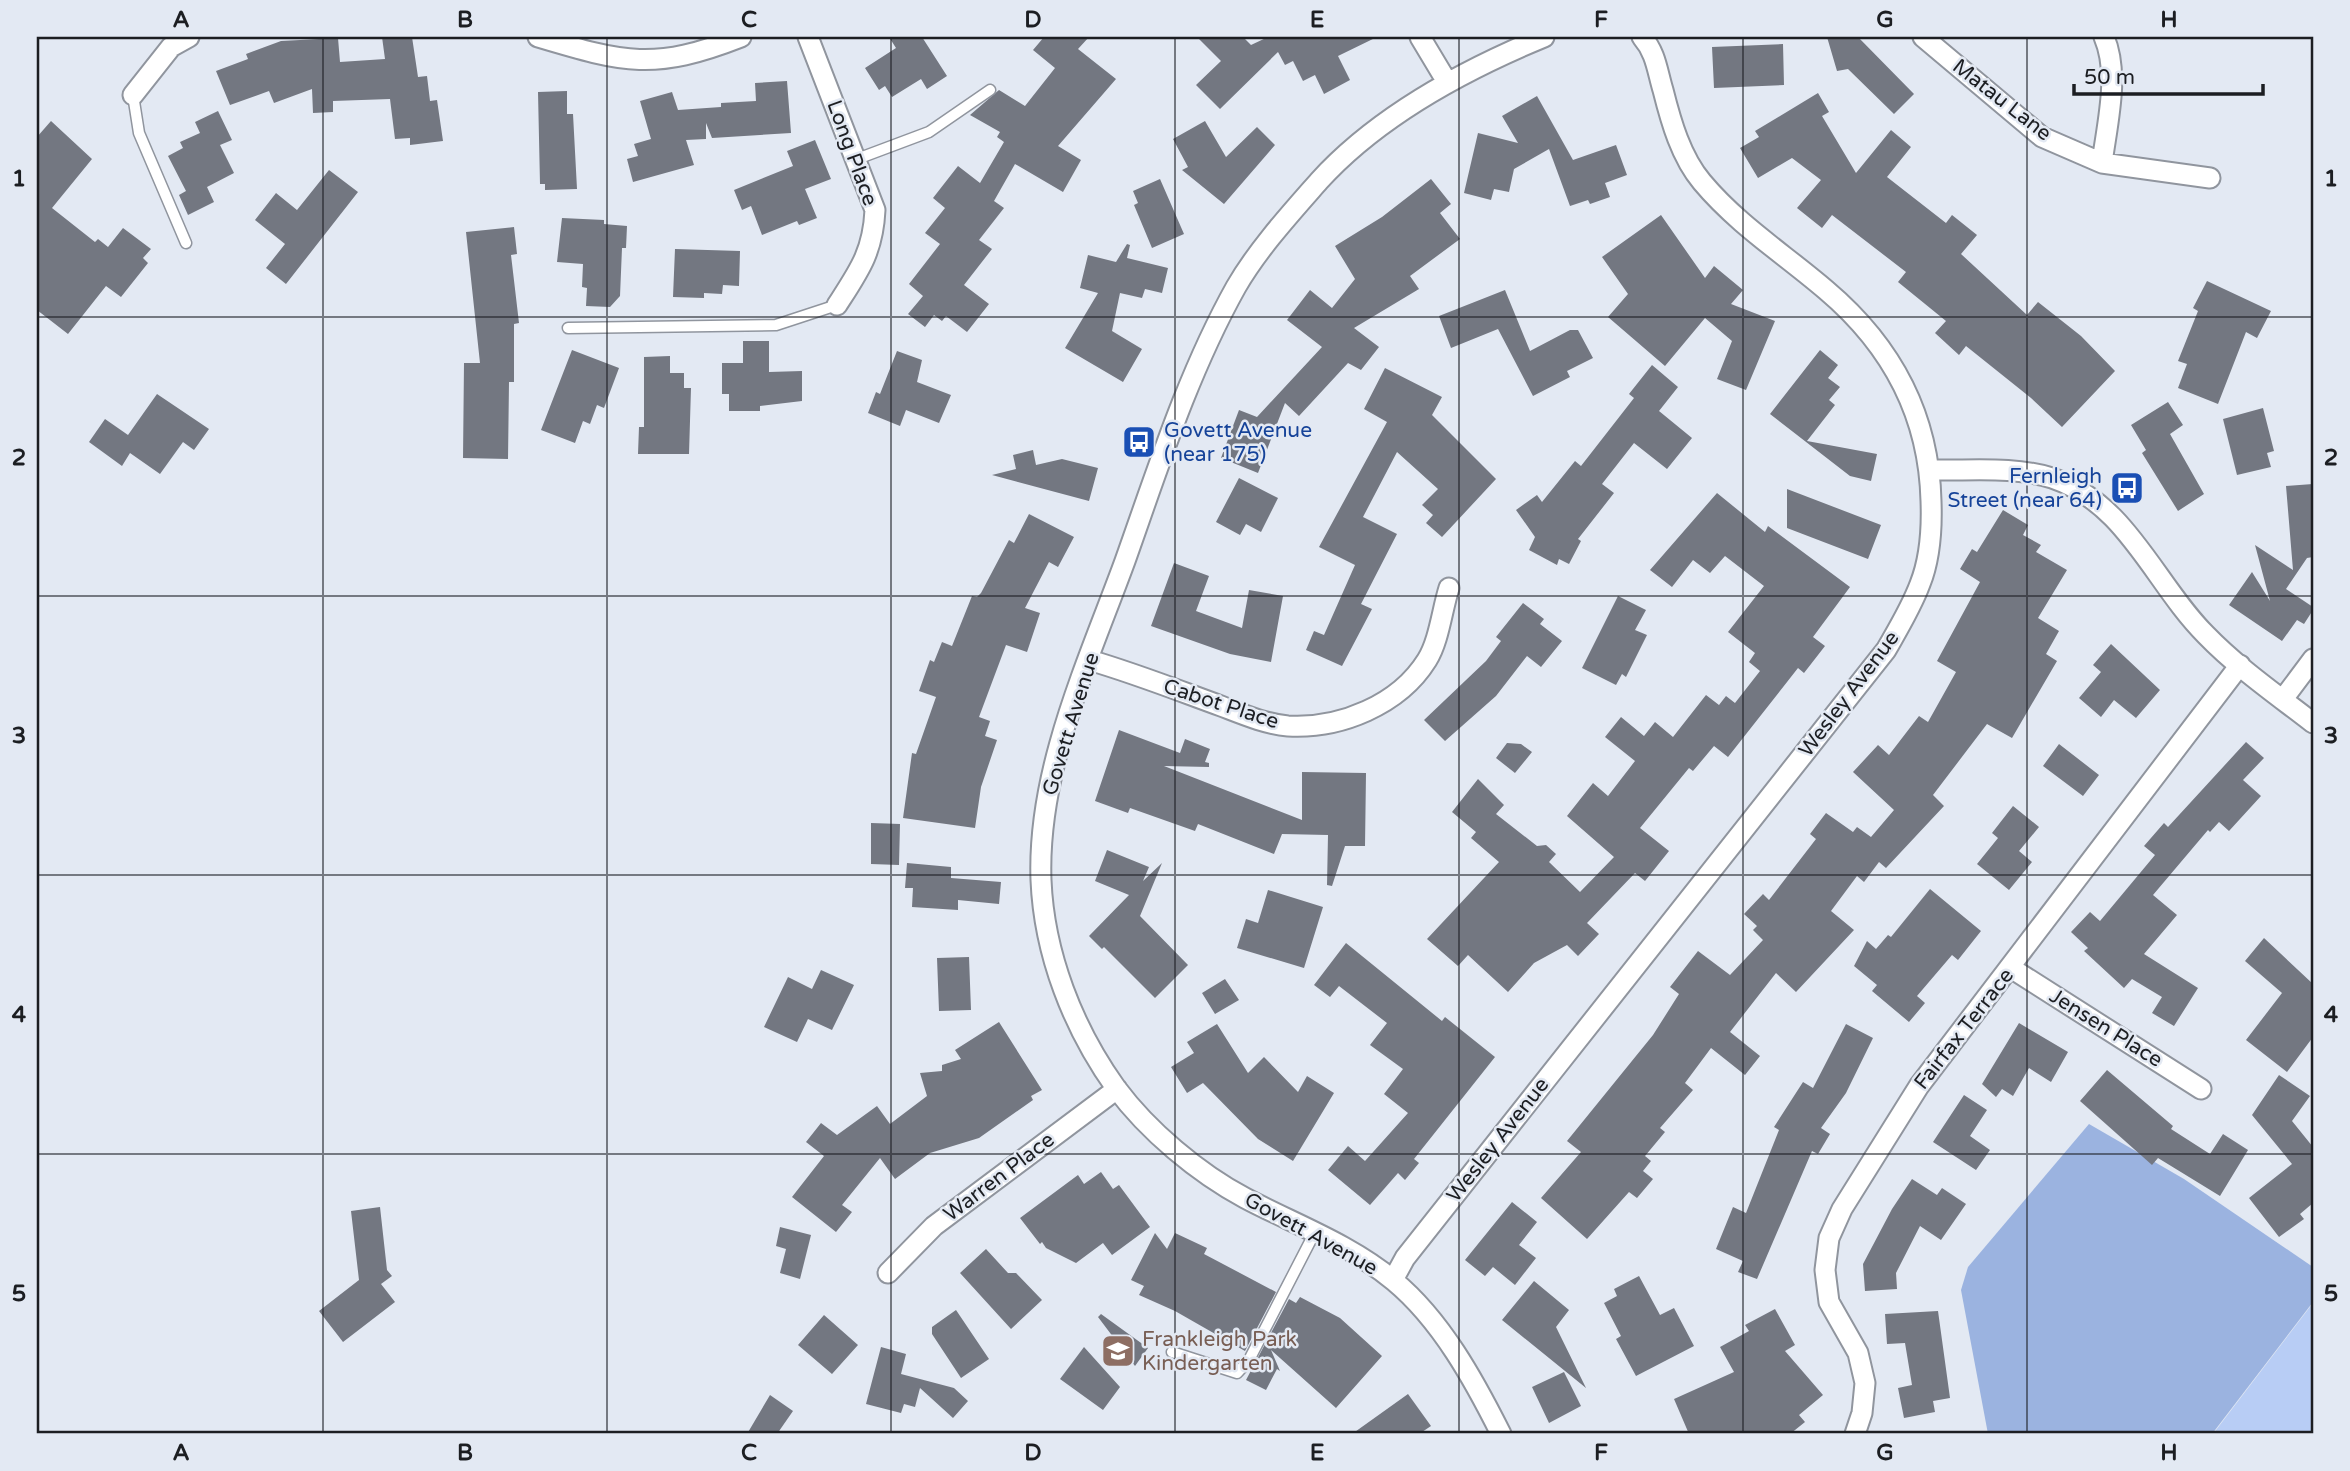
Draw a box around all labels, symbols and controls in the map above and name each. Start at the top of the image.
text: A [172,6,190,34]
text: B [457,6,473,34]
text: C [741,6,757,34]
text: D [1024,6,1042,34]
text: E [1310,6,1324,34]
text: F [1594,6,1608,34]
text: G [1876,6,1894,34]
text: H [2160,6,2178,34]
scale bar [2074,52,2262,96]
street label: Matau Lane [1948,54,2056,146]
text: 50 m [2084,65,2135,90]
street label: Long Place [821,97,883,209]
text: 1 [12,165,26,193]
text: 1 [2324,165,2338,193]
place label: Govett Avenue (near 175) [1164,418,1312,467]
bus stop icon: Govett Avenue (near 175) [1120,423,1158,461]
text: 2 [12,444,26,472]
text: 2 [2324,444,2338,472]
place label: Fernleigh Street (near 64) [1947,464,2102,513]
bus stop icon: Fernleigh Street (near 64) [2108,469,2146,507]
street label: Wesley Avenue [1794,626,1905,762]
street label: Govett Avenue [1037,649,1105,798]
street label: Cabot Place [1160,674,1282,734]
text: 3 [12,722,26,750]
text: 3 [2324,722,2338,750]
street label: Fairfax Terrace [1909,963,2019,1095]
street label: Jensen Place [2045,983,2167,1073]
text: 4 [12,1001,27,1029]
text: 4 [2324,1001,2339,1029]
street label: Wesley Avenue [1442,1073,1554,1207]
street label: Warren Place [939,1127,1059,1227]
street label: Govett Avenue [1240,1187,1382,1281]
text: 5 [12,1280,26,1308]
text: 5 [2324,1280,2338,1308]
place label: Frankleigh Park Kindergarten [1142,1327,1297,1376]
school or university icon: Frankleigh Park Kindergarten [1099,1332,1137,1370]
text: A [172,1439,190,1467]
text: B [457,1439,473,1467]
text: C [741,1439,757,1467]
text: D [1024,1439,1042,1467]
text: E [1310,1439,1324,1467]
text: F [1594,1439,1608,1467]
text: G [1876,1439,1894,1467]
text: H [2160,1439,2178,1467]

